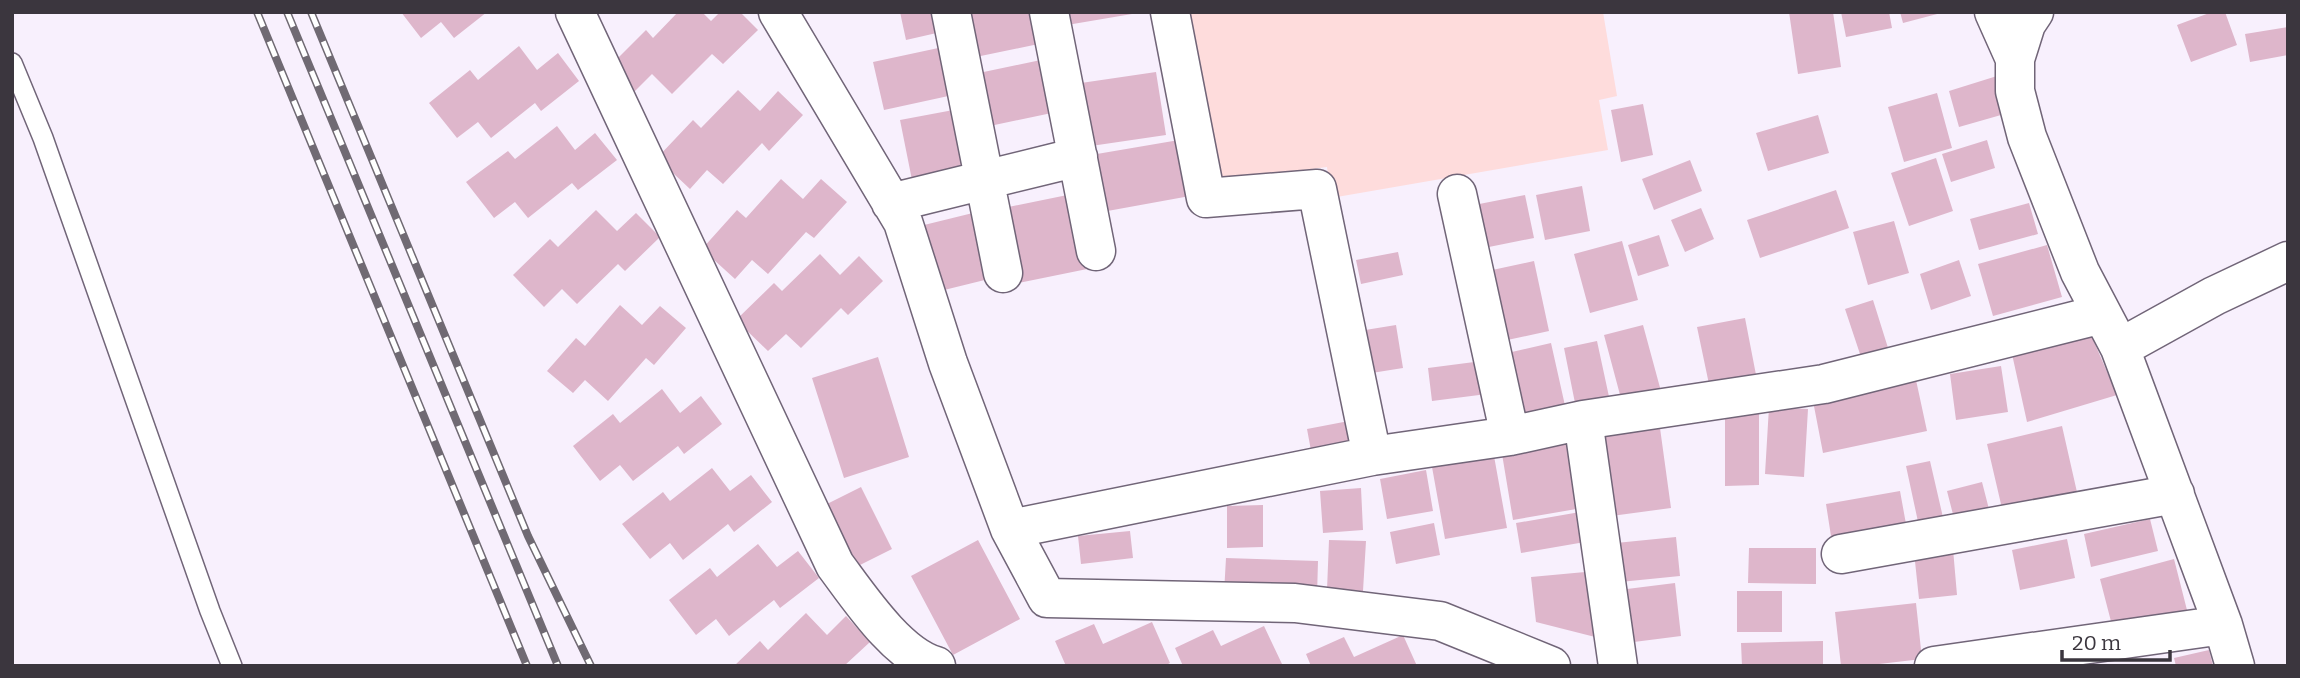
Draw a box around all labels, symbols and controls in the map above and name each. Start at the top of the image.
scale bar [2062,618,2170,662]
text: 20 m [2072,630,2121,656]

